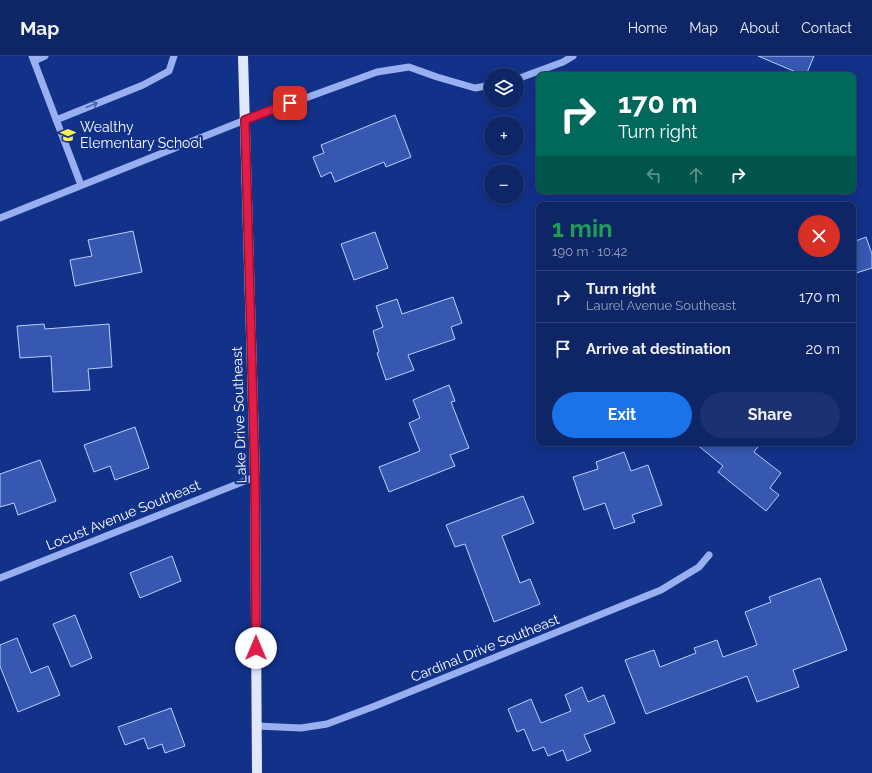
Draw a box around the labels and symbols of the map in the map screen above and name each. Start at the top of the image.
pin [273,86,307,120]
one-way arrow [86,101,98,109]
place label: Wealthy Elementary School [80,119,203,151]
school or university icon: Wealthy Elementary School [59,126,77,144]
street label: Lake Drive Southeast [229,346,249,484]
street label: Locust Avenue Southeast [44,477,203,553]
street label: Cardinal Drive Southeast [408,611,562,685]
position arrow [235,627,277,669]

